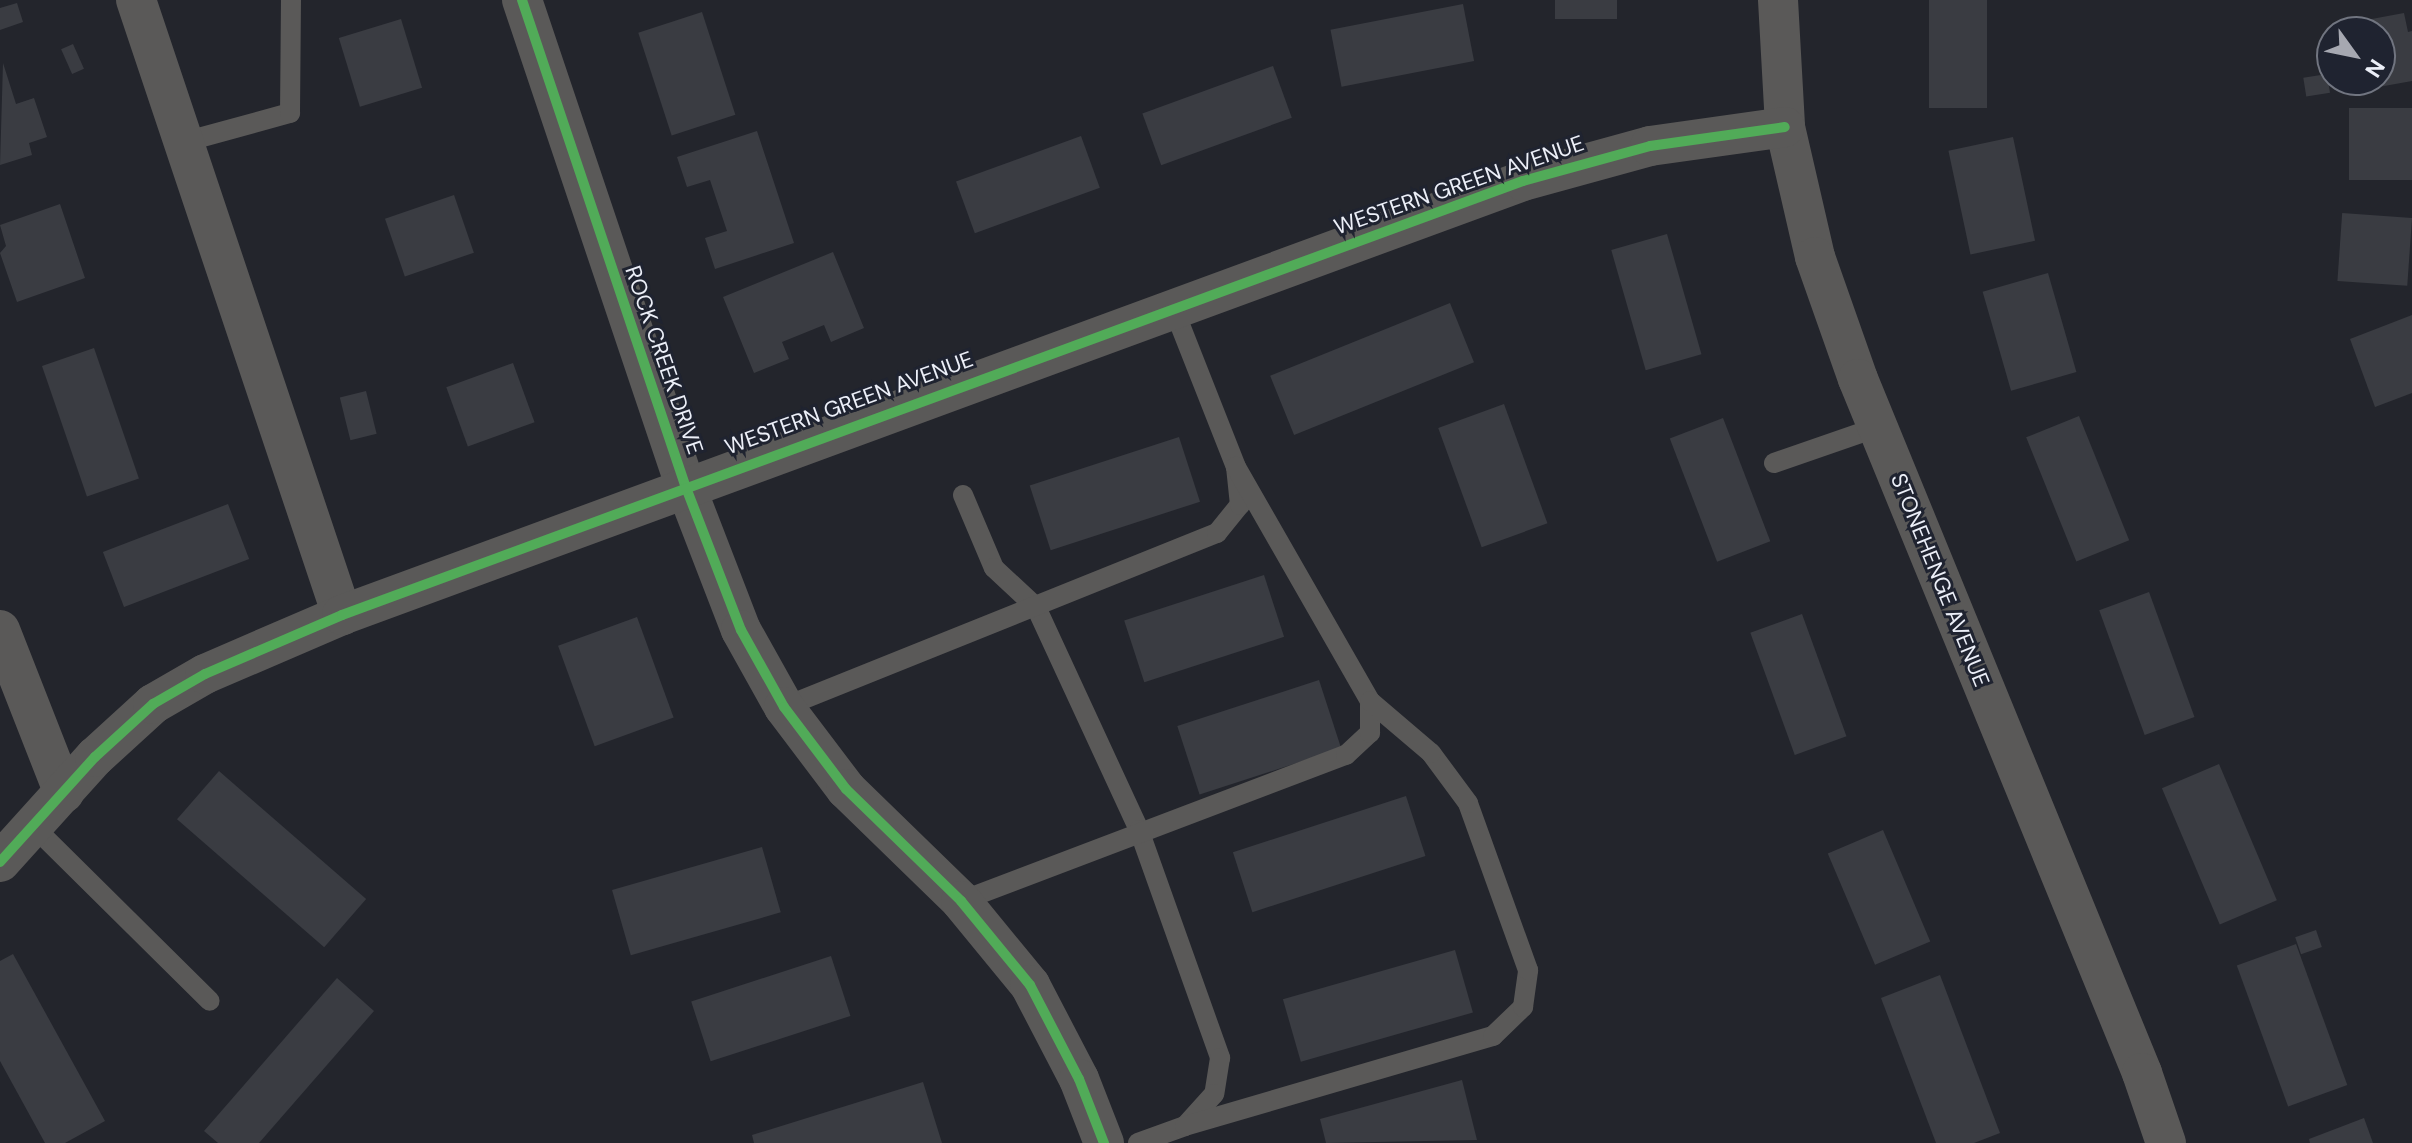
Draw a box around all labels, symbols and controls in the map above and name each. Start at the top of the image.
north arrow [2316,16,2396,96]
text: N [2358,54,2391,83]
street label: WESTERN GREEN AVENUE [1331,130,1587,240]
street label: ROCK CREEK DRIVE [619,262,709,458]
street label: WESTERN GREEN AVENUE [721,346,977,460]
street label: STONEHENGE AVENUE [1885,469,1995,691]

